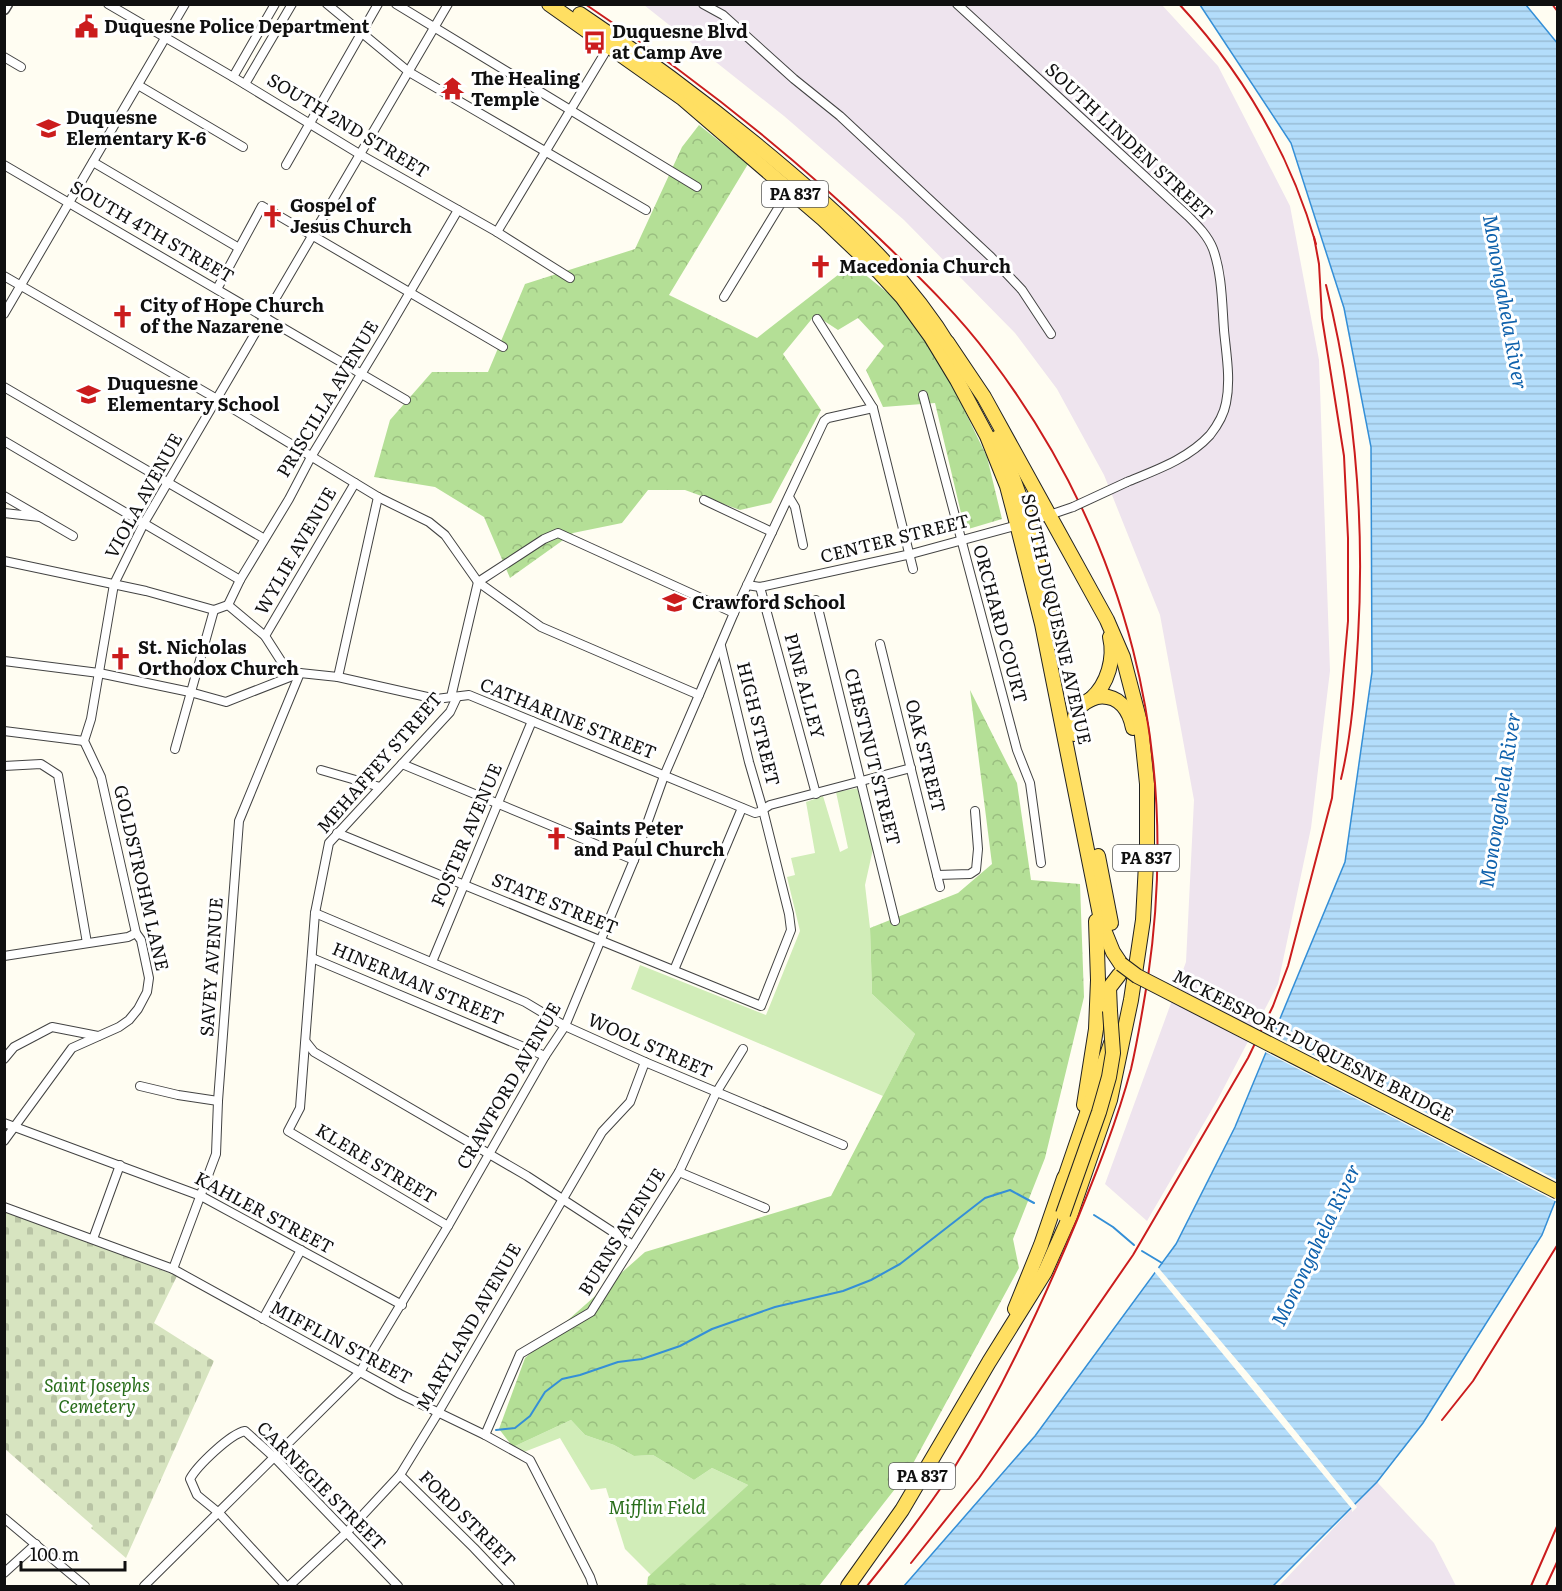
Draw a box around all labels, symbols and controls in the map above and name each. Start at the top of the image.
place label: Duquesne Police Department [104,12,369,39]
public building icon: Duquesne Police Department [73,14,99,40]
place label: Duquesne Blvd at Camp Ave [612,17,748,65]
bus stop icon: Duquesne Blvd at Camp Ave [581,29,607,55]
street label: SOUTH LINDEN STREET [1040,56,1220,226]
place label: The Healing Temple [471,64,581,112]
street label: SOUTH 2ND STREET [263,66,435,184]
temple icon: The Healing Temple [440,76,466,102]
place label: Duquesne Elementary K-6 [66,103,206,151]
school or university icon: Duquesne Elementary K-6 [35,115,61,141]
street label: SOUTH 4TH STREET [66,173,240,289]
road number: PA 837 [762,181,828,207]
place label: Gospel of Jesus Church [290,191,412,239]
church icon: Gospel of Jesus Church [259,203,285,229]
water label: Monongahela River [1477,212,1537,392]
place label: Macedonia Church [839,252,1011,279]
church icon: Macedonia Church [808,254,834,280]
place label: City of Hope Church of the Nazarene [140,291,324,339]
church icon: City of Hope Church of the Nazarene [109,303,135,329]
street label: PRISCILLA AVENUE [269,315,384,482]
place label: Duquesne Elementary School [107,369,280,417]
school or university icon: Duquesne Elementary School [76,381,102,407]
street label: VIOLA AVENUE [97,428,188,563]
street label: WYLIE AVENUE [247,481,342,619]
street label: SOUTH DUQUESNE AVENUE [1015,490,1100,747]
street label: CENTER STREET [817,506,972,569]
street label: ORCHARD COURT [967,541,1036,706]
place label: Crawford School [692,588,846,615]
school or university icon: Crawford School [661,590,687,616]
street label: PINE ALLEY [778,630,833,742]
place label: St. Nicholas Orthodox Church [138,633,299,681]
church icon: St. Nicholas Orthodox Church [107,645,133,671]
street label: HIGH STREET [731,659,788,789]
street label: CHESTNUT STREET [838,665,909,848]
street label: CATHARINE STREET [476,670,661,765]
street label: MEHAFFEY STREET [310,685,448,839]
street label: OAK STREET [899,696,954,815]
water label: Monongahela River [1469,710,1527,890]
street label: FOSTER AVENUE [423,759,508,910]
street label: GOLDSTROHM LANE [108,782,177,973]
place label: Saints Peter and Paul Church [574,814,725,862]
church icon: Saints Peter and Paul Church [543,826,569,852]
road number: PA 837 [1113,845,1179,871]
street label: STATE STREET [488,865,623,940]
street label: SAVEY AVENUE [192,896,229,1037]
street label: HINERMAN STREET [328,934,509,1031]
street label: MCKEESPORT-DUQUESNE BRIDGE [1168,962,1459,1128]
street label: CRAWFORD AVENUE [449,997,567,1174]
street label: WOOL STREET [584,1005,717,1084]
street label: KLERE STREET [311,1116,442,1210]
water label: Monongahela River [1262,1158,1367,1330]
street label: BURNS AVENUE [571,1162,671,1300]
street label: KAHLER STREET [190,1164,339,1260]
street label: MARYLAND AVENUE [409,1237,527,1415]
street label: MIFFLIN STREET [266,1293,418,1391]
park label: Saint Josephs Cemetery [44,1371,150,1419]
street label: CARNEGIE STREET [251,1414,393,1556]
street label: FORD STREET [413,1463,523,1573]
road number: PA 837 [889,1463,955,1489]
park label: Mifflin Field [608,1493,706,1520]
scale bar [21,1534,124,1572]
text: 100 m [30,1540,79,1567]

